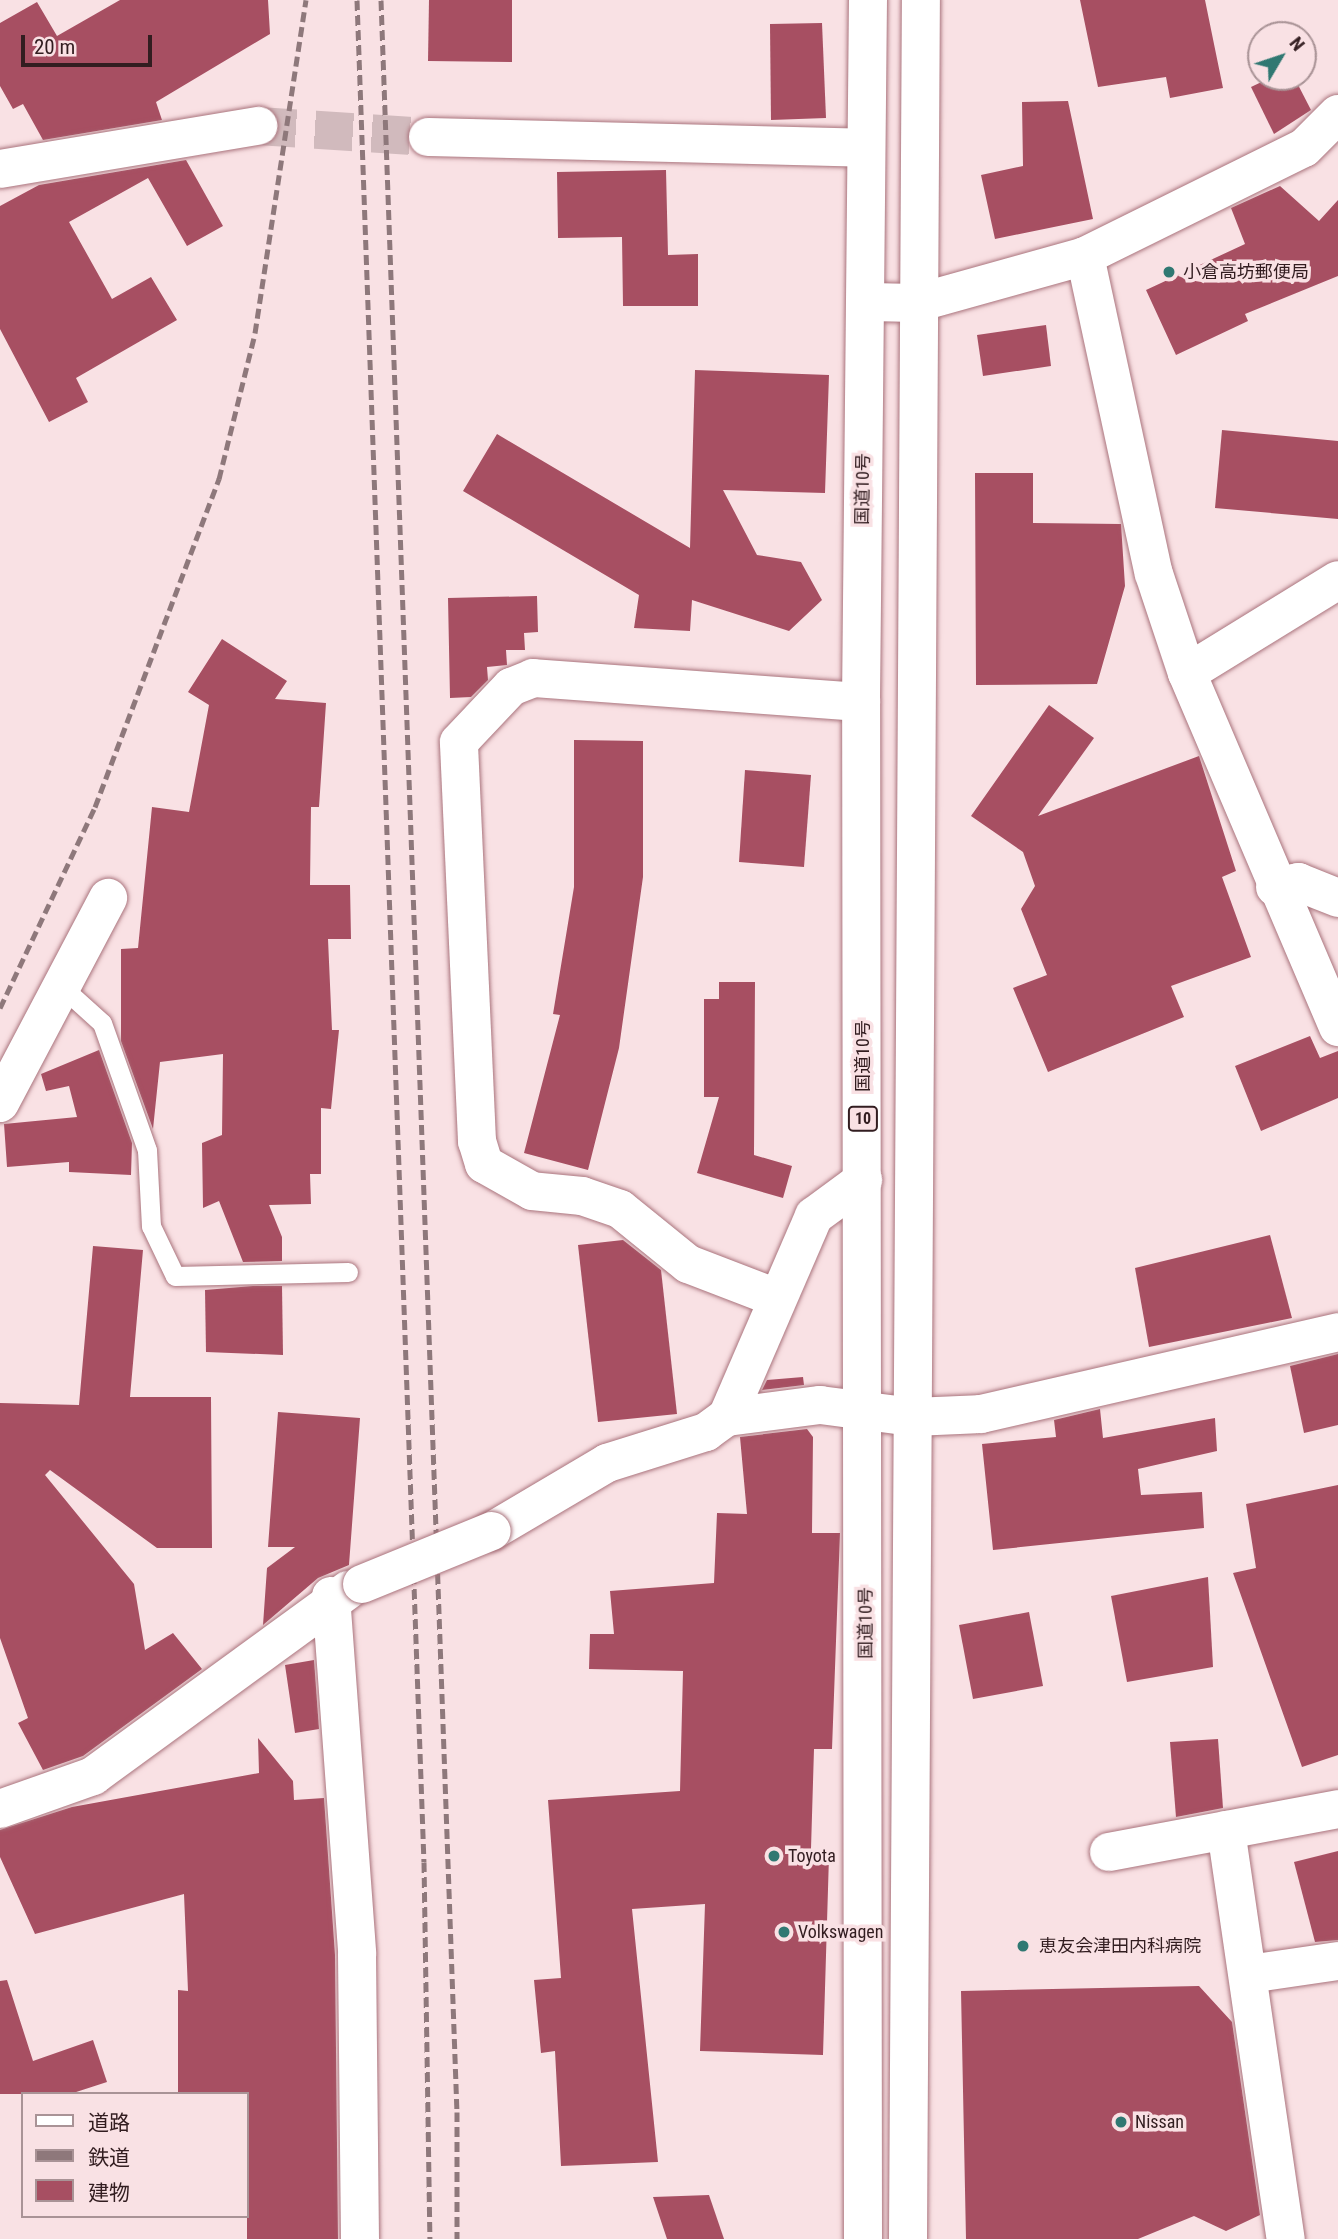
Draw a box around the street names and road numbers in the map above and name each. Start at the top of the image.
street label: 国道10号 [852,453,874,525]
street label: 国道10号 [852,1020,874,1092]
road number: 10 [847,1106,879,1132]
street label: 国道10号 [855,1587,877,1659]

